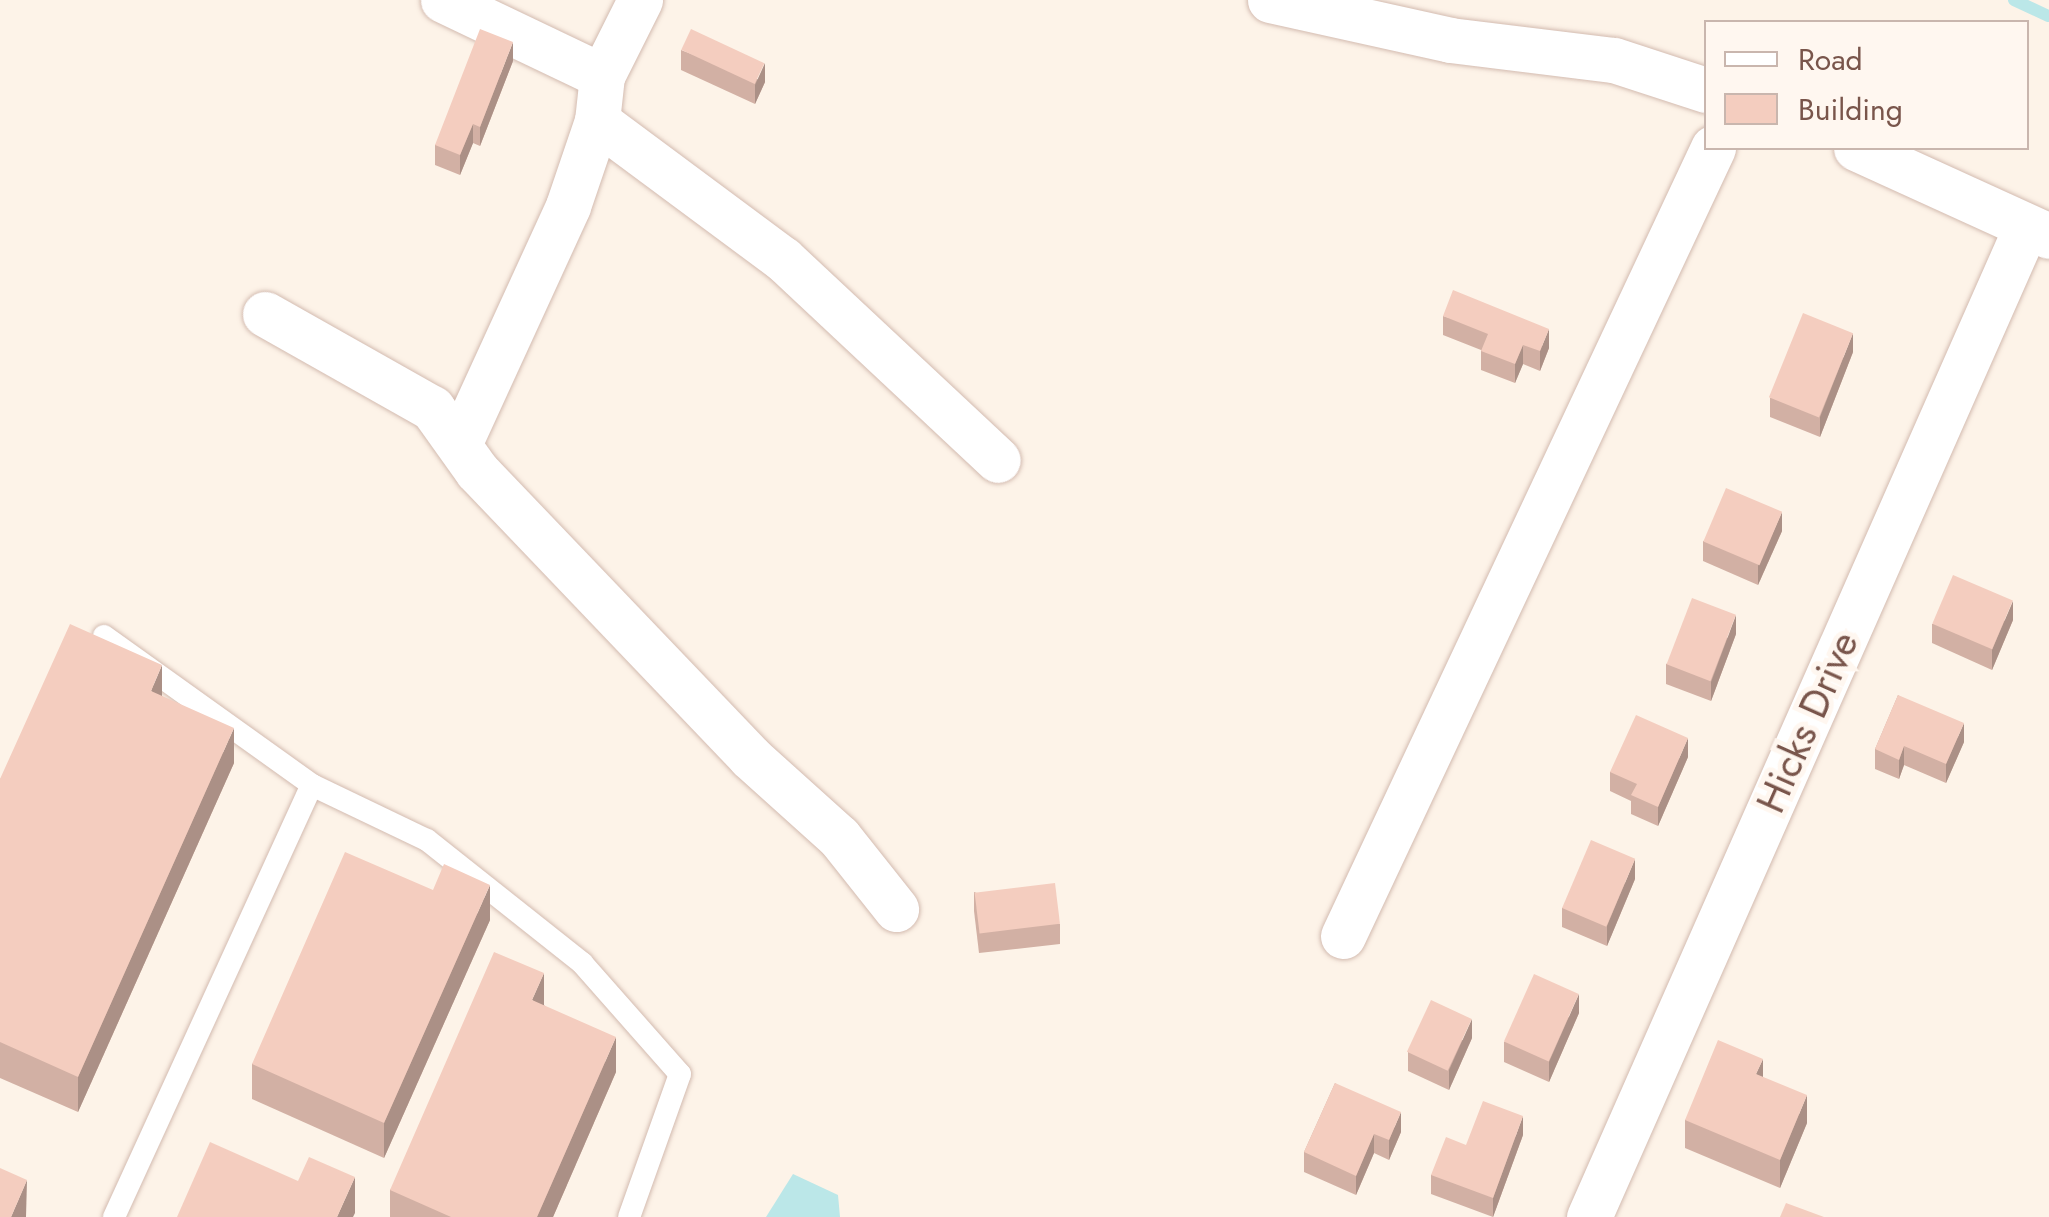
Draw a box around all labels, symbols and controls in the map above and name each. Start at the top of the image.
legend [1704,20,2029,150]
text: Road [1798,38,1863,81]
text: Building [1798,88,1903,131]
street label: Hicks Drive [1746,624,1868,820]

